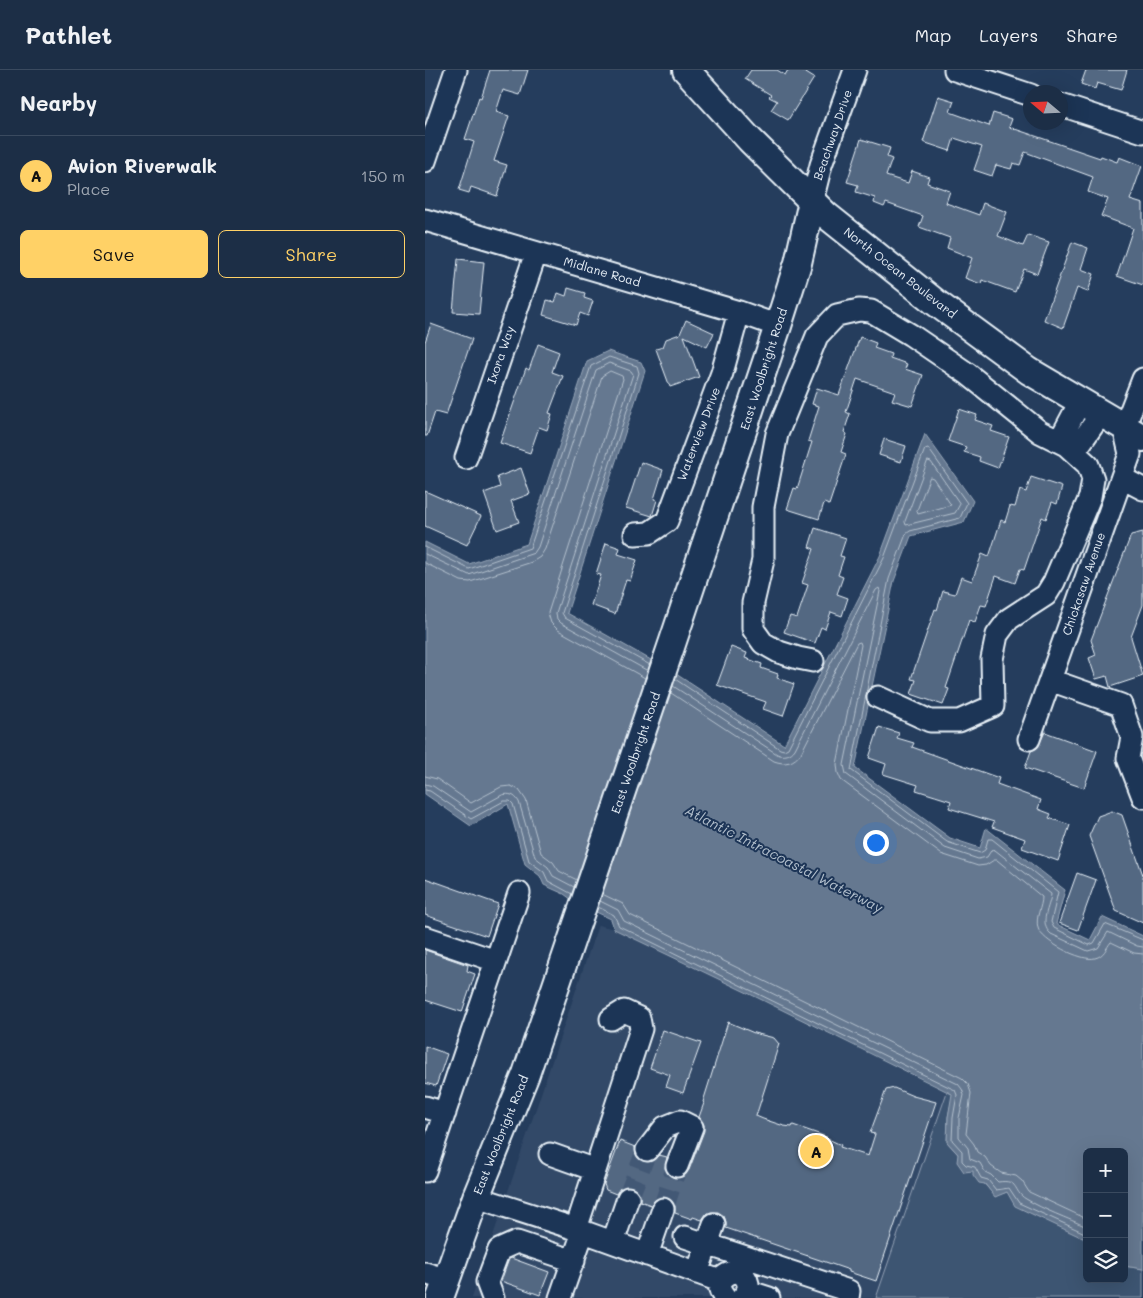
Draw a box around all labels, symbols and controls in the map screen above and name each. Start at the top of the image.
text: Pathlet [25,19,112,50]
text: Map [915,23,951,47]
text: Layers [979,23,1038,47]
text: Share [1066,23,1118,47]
north arrow [1023,85,1068,130]
street label: Beachway Drive [809,87,855,182]
text: Nearby [20,89,97,116]
text: Avion Riverwalk [67,153,217,178]
text: A [30,165,42,186]
text: 150 m [361,165,405,186]
text: Place [67,178,110,199]
street label: North Ocean Boulevard [841,223,961,322]
button: Save [20,230,208,278]
button: Share [218,230,405,278]
street label: Midlane Road [562,252,643,290]
street label: East Woolbright Road [736,305,790,432]
street label: Ixora Way [483,324,517,386]
street label: Waterview Drive [673,385,723,483]
street label: Chickasaw Avenue [1058,530,1108,637]
street label: East Woolbright Road [607,690,663,815]
water label: Atlantic Intracoastal Waterway [682,800,887,917]
your location [863,830,889,856]
street label: East Woolbright Road [469,1072,531,1197]
pin: A [800,1132,832,1170]
map controls [1083,1148,1128,1283]
button: + [1083,1148,1128,1193]
button: − [1083,1193,1128,1238]
button: layers [1083,1238,1128,1283]

